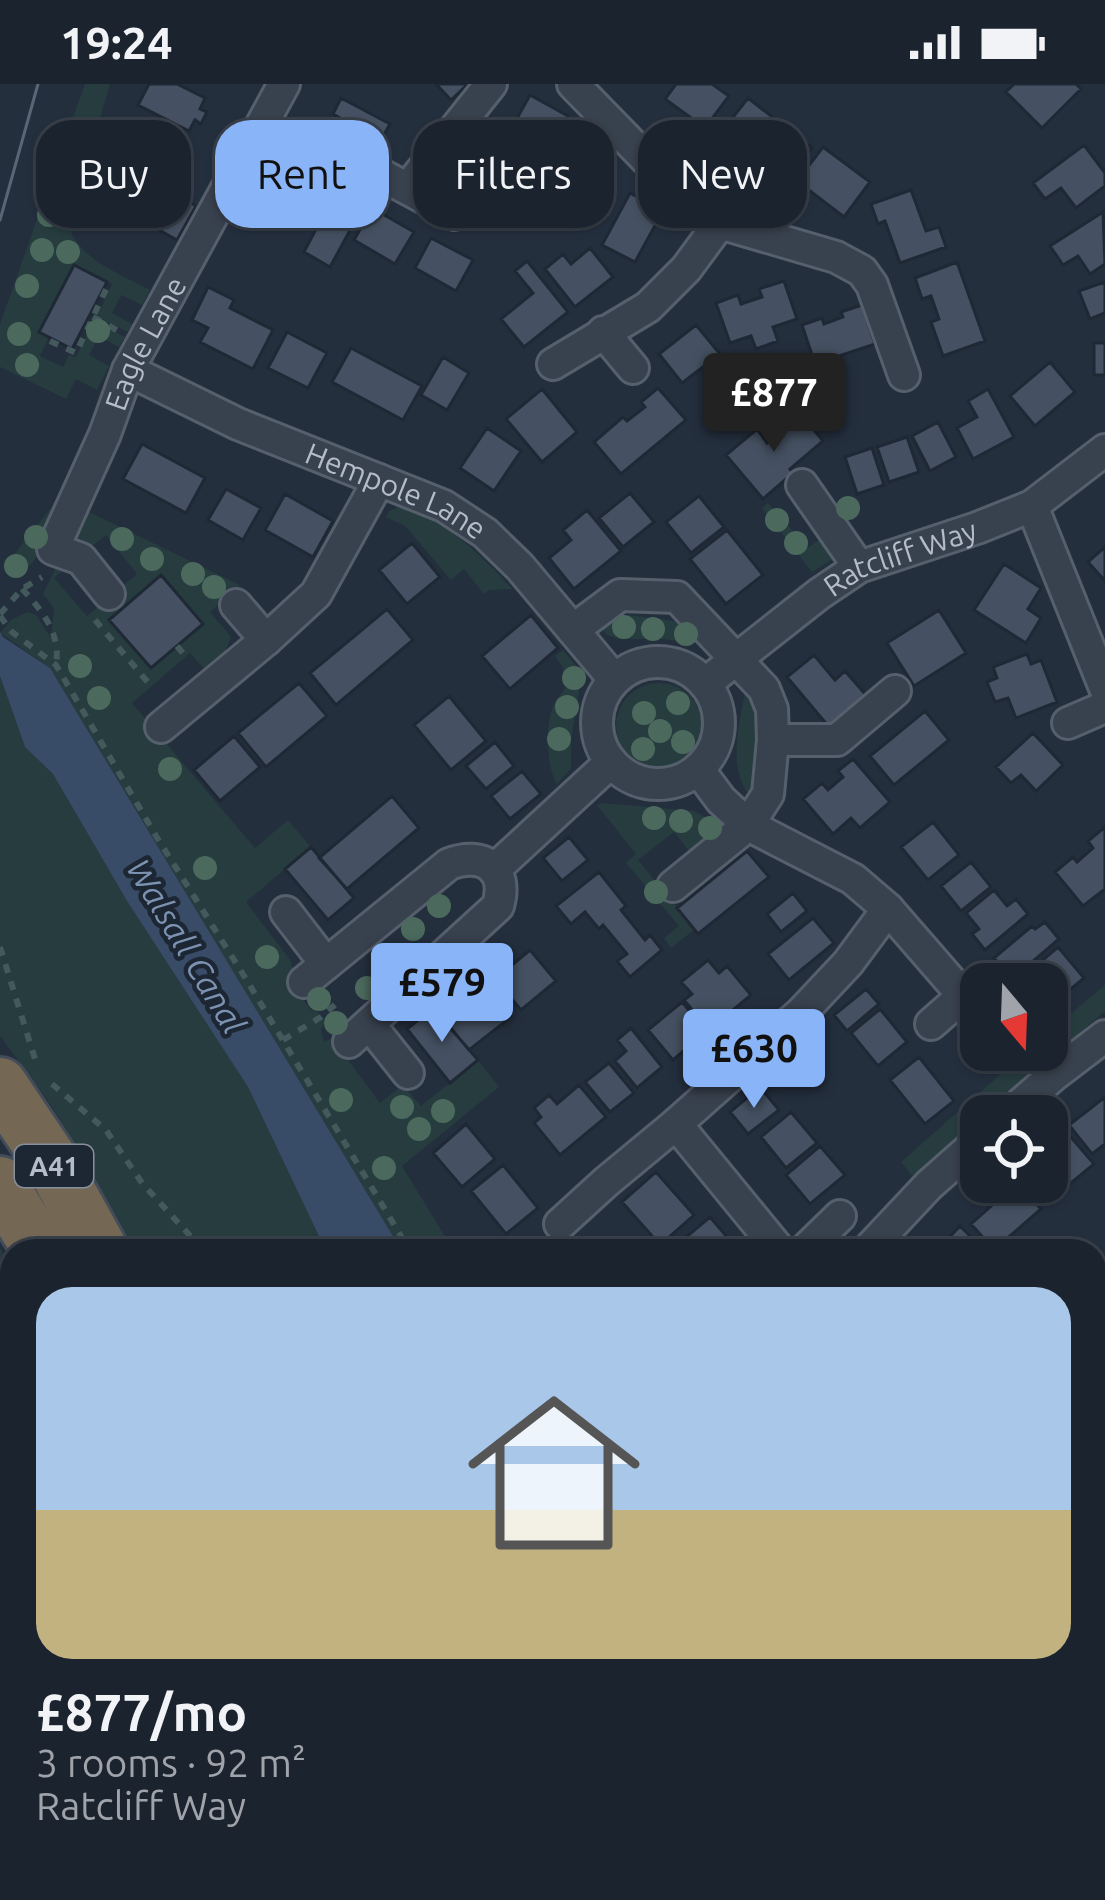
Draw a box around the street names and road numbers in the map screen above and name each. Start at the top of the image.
street label: Eagle Lane [98,271,193,415]
street label: Hempole Lane [301,436,492,546]
street label: Ratcliff Way [817,512,981,603]
road number: A41 [15,1145,93,1187]

